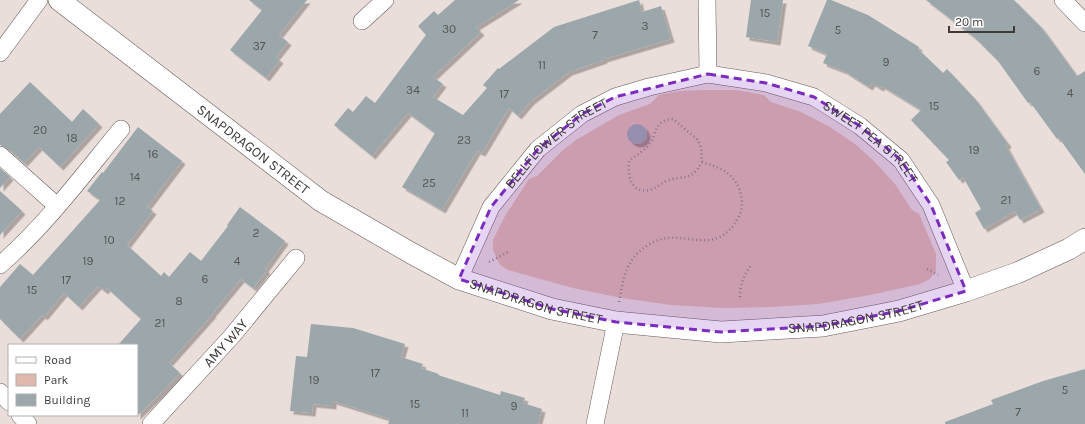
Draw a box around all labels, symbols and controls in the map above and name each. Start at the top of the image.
house number: 15 [760,6,771,20]
scale bar [949,8,1014,34]
text: 20 m [955,15,983,29]
house number: 3 [641,19,649,33]
house number: 30 [442,22,456,36]
house number: 5 [835,23,842,37]
house number: 7 [592,28,598,42]
house number: 37 [253,39,266,53]
house number: 9 [883,55,890,69]
house number: 11 [538,58,546,72]
house number: 6 [1034,64,1041,78]
house number: 34 [406,83,420,97]
house number: 4 [1067,86,1074,100]
house number: 17 [499,87,509,101]
street label: BELLFLOWER STREET [501,94,610,192]
street label: SWEET PEA STREET [820,96,922,186]
house number: 15 [929,99,940,113]
street label: SNAPDRAGON STREET [194,101,313,198]
house number: 20 [33,123,47,137]
house number: 18 [66,131,78,145]
house number: 23 [457,133,471,147]
house number: 19 [969,143,979,157]
house number: 16 [148,147,159,161]
house number: 14 [130,170,141,184]
house number: 25 [422,176,436,190]
house number: 21 [1001,193,1011,207]
house number: 12 [115,194,126,208]
house number: 2 [253,226,260,240]
house number: 10 [103,233,115,247]
house number: 19 [83,254,93,268]
house number: 4 [234,254,241,268]
house number: 6 [202,272,209,286]
house number: 17 [61,273,71,287]
street label: SNAPDRAGON STREET [467,274,604,328]
house number: 15 [27,283,38,297]
house number: 8 [175,294,183,308]
street label: SNAPDRAGON STREET [787,296,925,337]
street label: AMY WAY [199,315,251,370]
house number: 21 [155,316,165,330]
legend [8,344,138,416]
text: Road [44,353,72,367]
house number: 17 [370,366,380,380]
text: Park [44,373,69,387]
house number: 19 [309,373,319,387]
house number: 5 [1062,383,1069,397]
text: Building [44,393,91,407]
house number: 15 [410,397,421,411]
house number: 9 [511,399,518,413]
house number: 7 [1015,405,1021,419]
house number: 11 [461,406,469,420]

